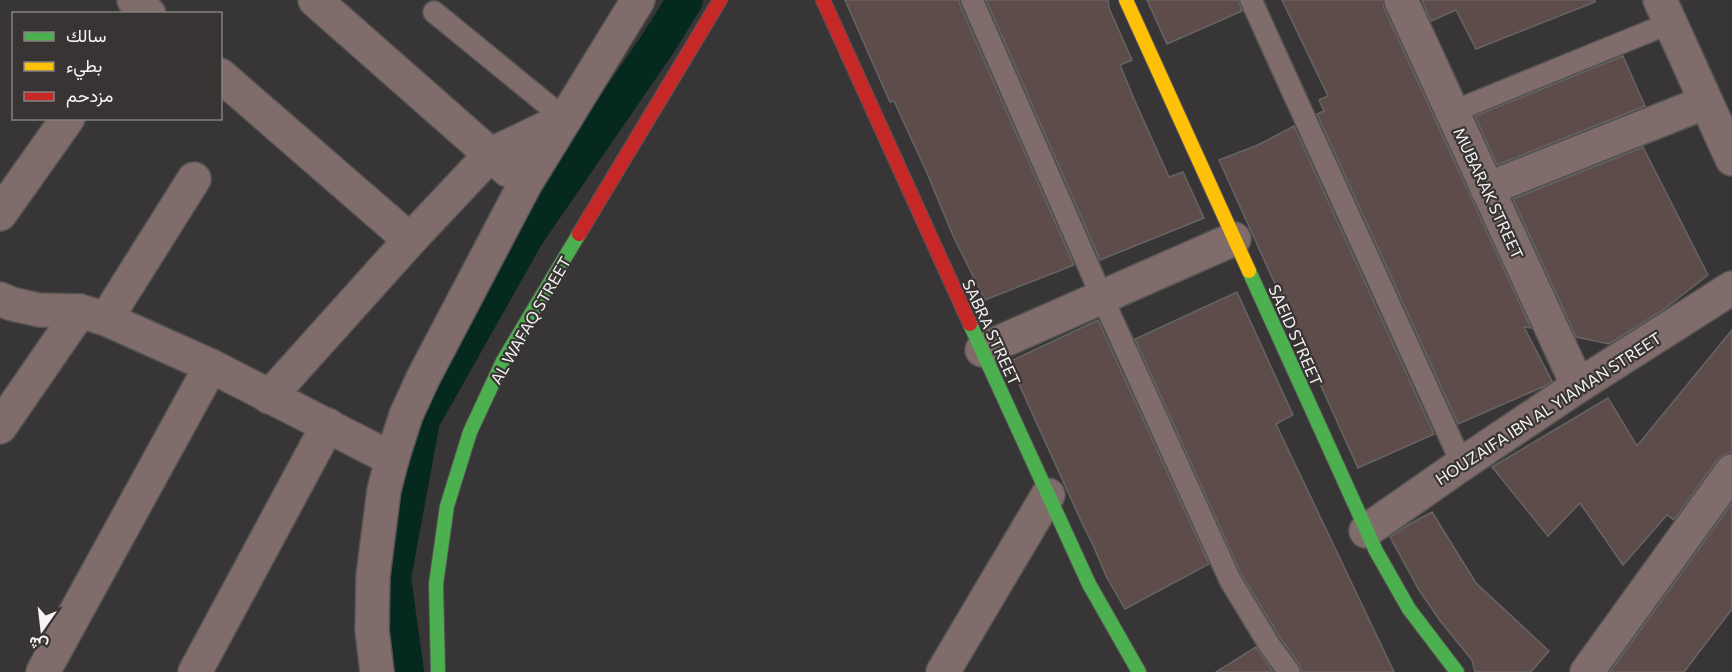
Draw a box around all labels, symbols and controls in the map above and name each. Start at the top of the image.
legend [12,12,222,120]
text: سالك [66,24,106,46]
text: بطيء [66,54,102,81]
text: مزدحم [66,84,113,108]
street label: MUBARAK STREET [1450,124,1528,262]
street label: AL WAFAQ STREET [486,253,574,387]
street label: SABRA STREET [959,276,1025,388]
street label: SAEID STREET [1265,282,1327,388]
street label: HOUZAIFA IBN AL YIAMAN STREET [1431,328,1665,488]
north arrow [12,600,72,660]
text: ش [27,633,50,657]

